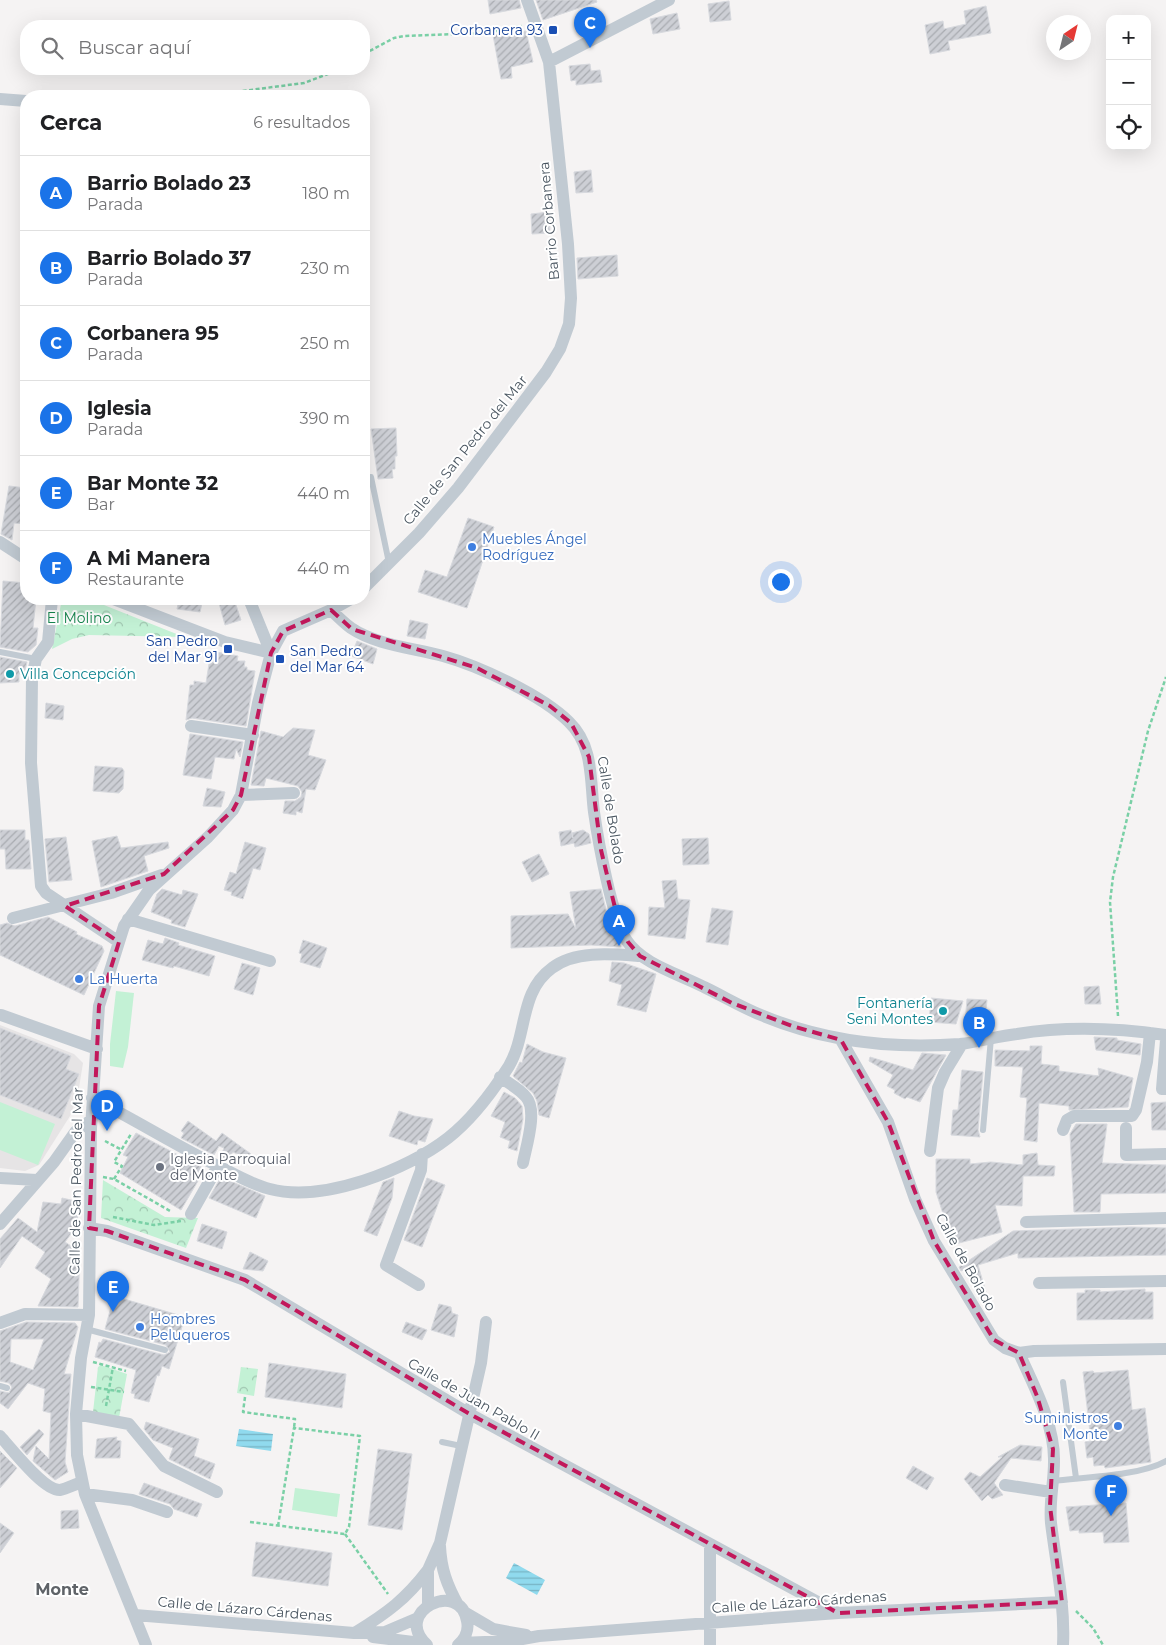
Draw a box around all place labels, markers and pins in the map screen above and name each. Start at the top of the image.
pin: C [574,7,606,48]
place label: Corbanera 93 [450,21,543,39]
marker: Corbanera 93 [547,24,559,36]
place label: Muebles Ángel Rodríguez [482,530,587,564]
marker: Muebles Ángel Rodríguez [466,541,478,553]
place label: San Pedro del Mar 91 [146,632,218,666]
place label: San Pedro del Mar 64 [290,642,365,676]
marker: San Pedro del Mar 91 [222,643,234,655]
marker: San Pedro del Mar 64 [274,653,286,665]
place label: Villa Concepción [20,665,136,683]
marker: Villa Concepción [4,668,16,680]
pin: A [603,905,635,946]
place label: La Huerta [89,970,158,988]
marker: La Huerta [73,973,85,985]
place label: Fontanería Seni Montes [847,994,933,1028]
marker: Fontanería Seni Montes [937,1005,949,1017]
pin: B [963,1007,995,1048]
pin: D [91,1090,123,1131]
place label: Iglesia Parroquial de Monte [170,1150,291,1184]
marker: Iglesia Parroquial de Monte [154,1161,166,1173]
pin: E [97,1271,129,1312]
place label: Hombres Peluqueros [150,1310,230,1344]
marker: Hombres Peluqueros [134,1321,146,1333]
place label: Suministros Monte [1025,1409,1108,1443]
marker: Suministros Monte [1112,1420,1124,1432]
pin: F [1095,1475,1127,1516]

